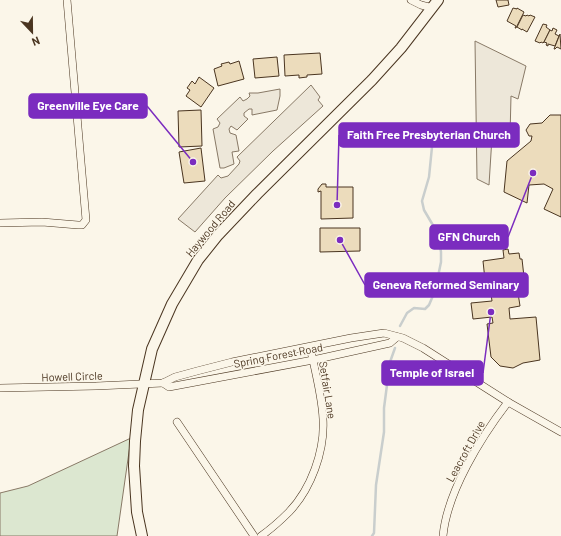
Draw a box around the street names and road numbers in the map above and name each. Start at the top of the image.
street label: Haywood Road [182,197,238,259]
street label: Spring Forest Road [232,340,324,370]
street label: Setfair Lane [317,360,339,420]
street label: Howell Circle [41,368,103,384]
street label: Leacroft Drive [443,418,487,484]

